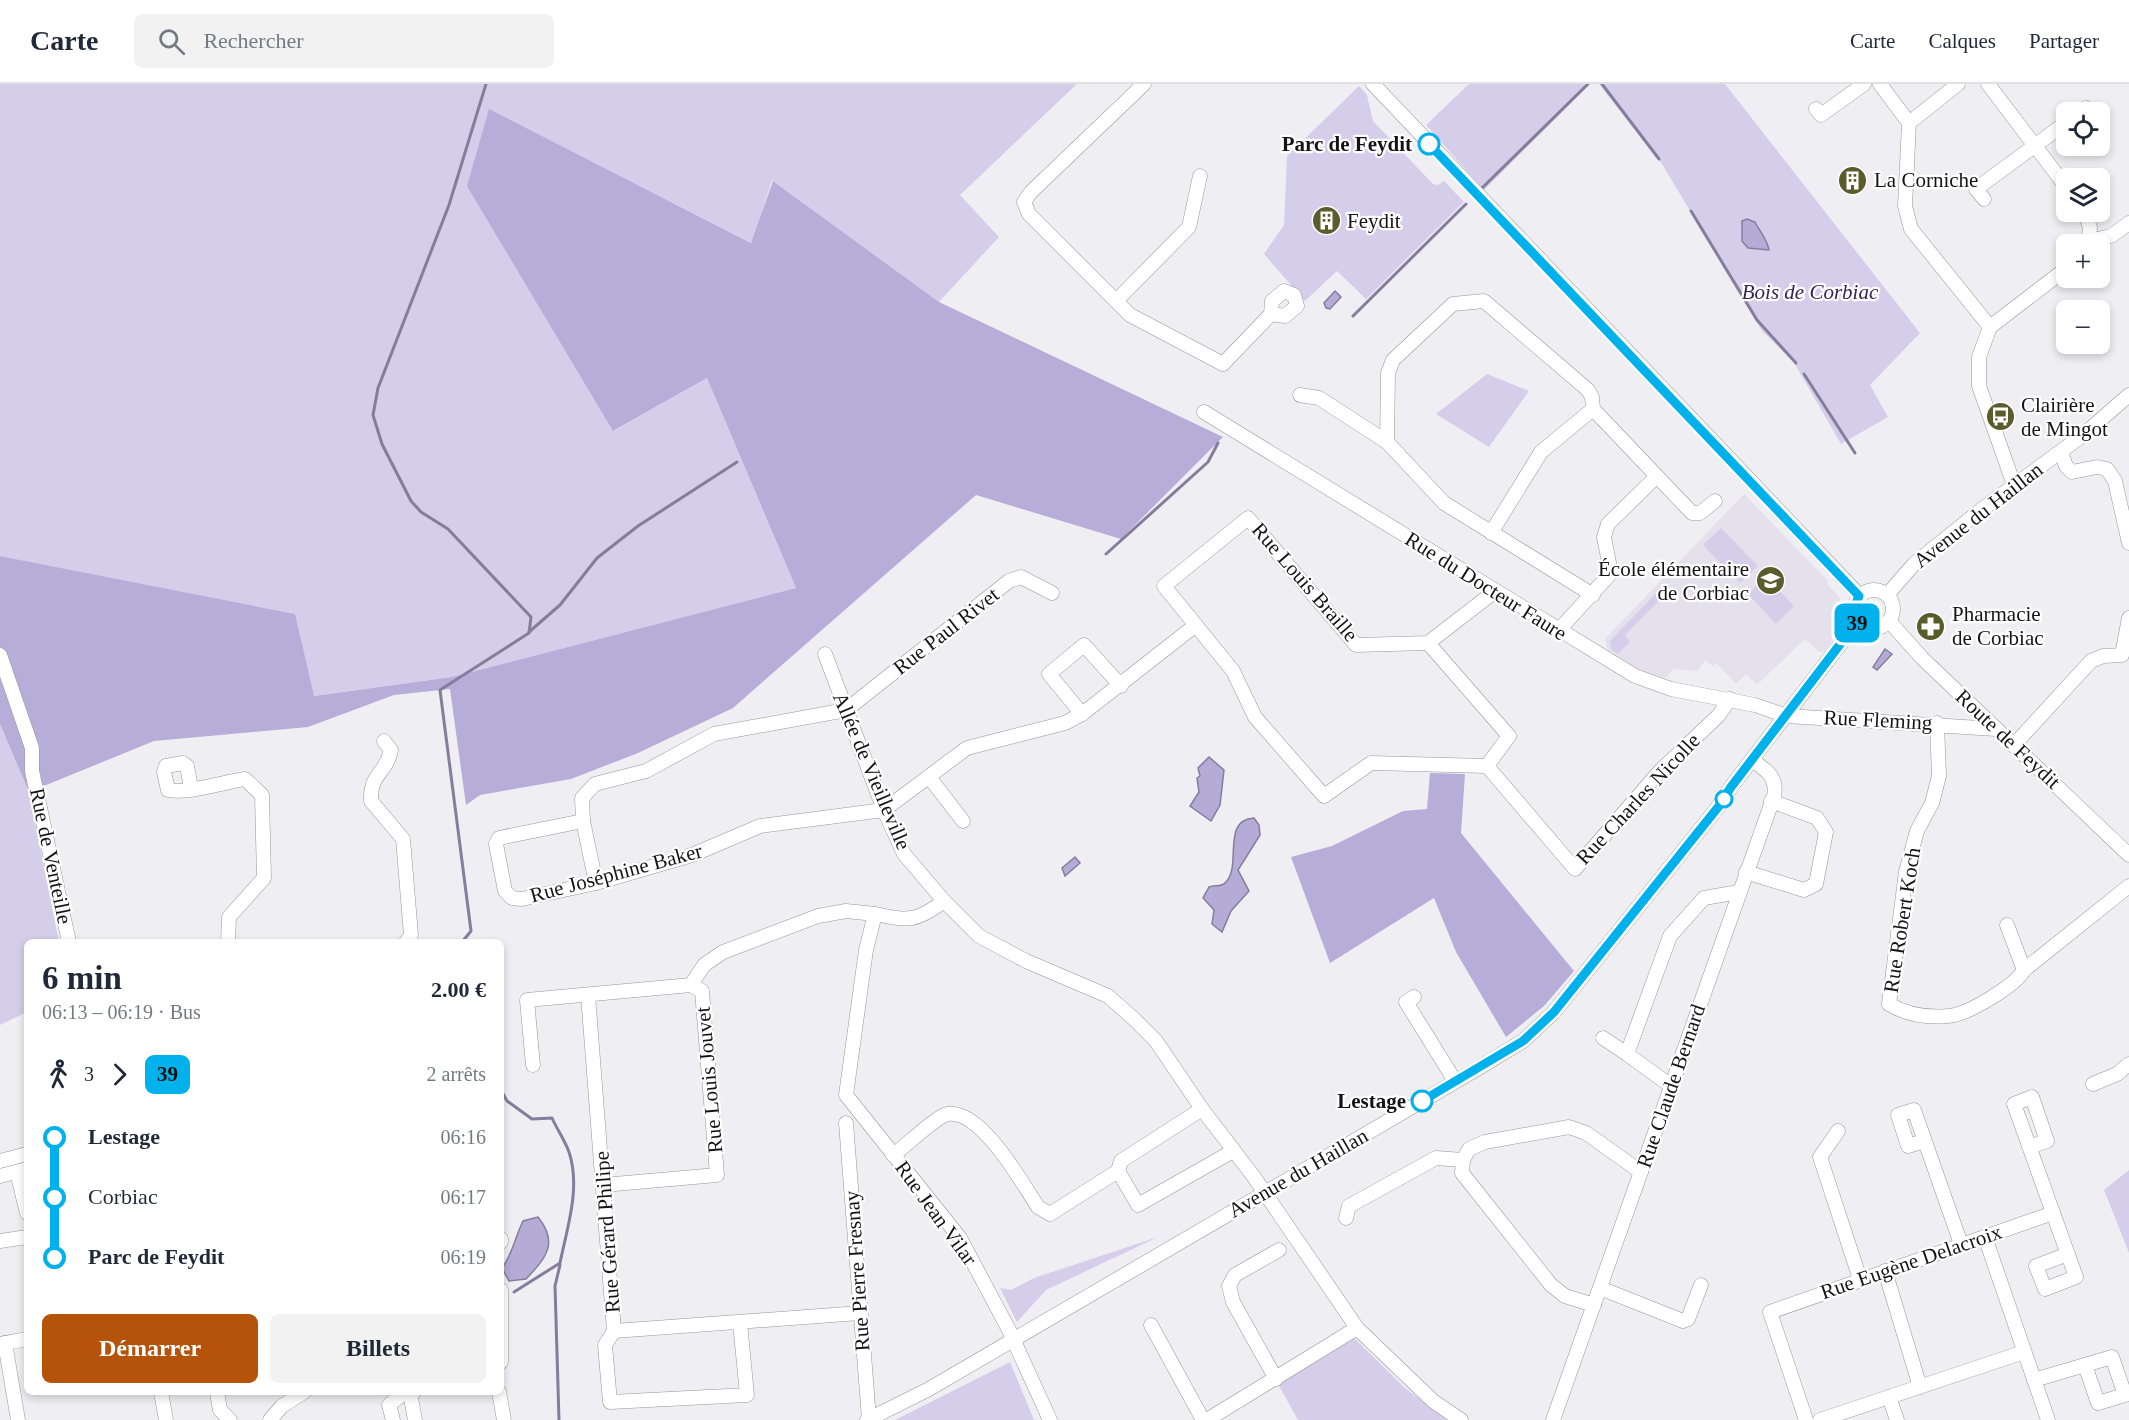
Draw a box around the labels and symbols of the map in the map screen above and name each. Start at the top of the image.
place label: Parc de Feydit [1282,132,1412,156]
marker: Parc de Feydit [1418,133,1440,155]
building icon: La Corniche [1837,164,1869,196]
place label: La Corniche [1874,168,1978,192]
building icon: Feydit [1310,205,1342,237]
place label: Feydit [1347,209,1401,233]
park label: Bois de Corbiac [1742,280,1879,304]
place label: Clairière de Mingot [2021,393,2108,441]
bus stop icon: Clairière de Mingot [1984,401,2016,433]
street label: Avenue du Haillan [1909,457,2048,573]
street label: Rue Louis Braille [1247,518,1363,646]
street label: Rue du Docteur Faure [1401,527,1571,645]
place label: École élémentaire de Corbiac [1598,557,1749,605]
school or university icon: École élémentaire de Corbiac [1754,565,1786,597]
street label: Rue Paul Rivet [889,582,1004,680]
place label: Pharmacie de Corbiac [1952,602,2044,650]
line badge: 39 [1830,604,1884,642]
pharmacy icon: Pharmacie de Corbiac [1915,610,1947,642]
street label: Route de Feydit [1951,684,2065,794]
street label: Allée de Vieilleville [828,689,916,853]
street label: Rue Fleming [1823,705,1934,735]
street label: Rue Charles Nicolle [1571,729,1705,869]
street label: Rue de Venteille [25,786,77,926]
unlabelled marker [1715,790,1733,808]
street label: Rue Joséphine Baker [527,838,705,908]
street label: Rue Robert Koch [1879,845,1925,994]
street label: Rue Claude Bernard [1632,1001,1710,1171]
street label: Rue Louis Jouvet [691,1006,727,1154]
place label: Lestage [1337,1089,1406,1113]
marker: Lestage [1411,1090,1433,1112]
street label: Avenue du Haillan [1224,1123,1372,1223]
street label: Rue Gérard Philipe [589,1150,625,1314]
street label: Rue Jean Vilar [890,1156,982,1270]
street label: Rue Pierre Fresnay [839,1189,875,1352]
street label: Rue Eugène Delacroix [1817,1220,2005,1304]

